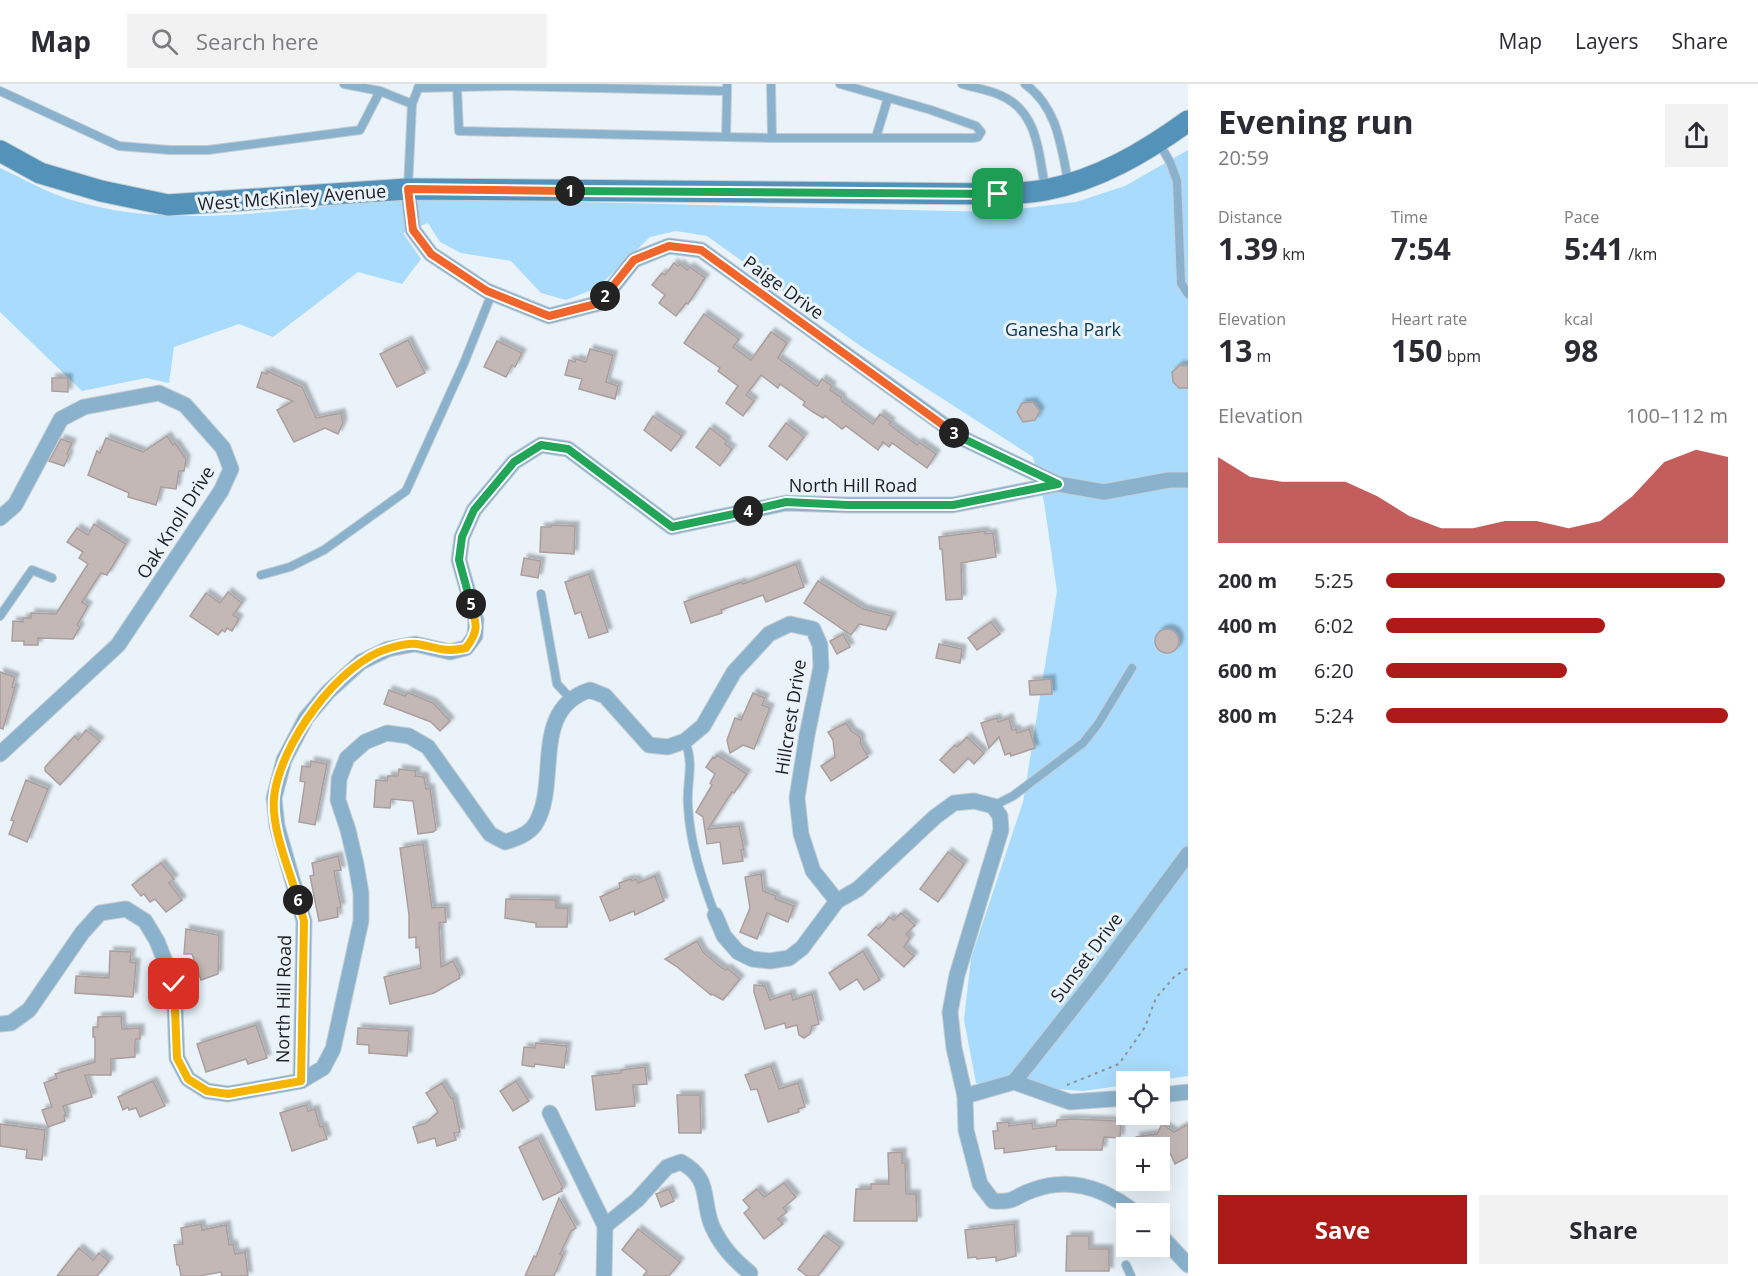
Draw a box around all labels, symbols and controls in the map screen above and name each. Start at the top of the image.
search box [127,14,547,68]
text: Map [30,22,91,60]
icon: search [148,25,181,58]
text: Search here [196,26,319,56]
text: Map [1499,27,1542,55]
text: Layers [1575,27,1639,55]
text: Share [1672,27,1728,55]
text: Evening run [1218,99,1414,144]
button: share [1665,104,1728,167]
text: 20:59 [1218,144,1269,171]
pin [972,168,1023,219]
pin: 1 [555,176,585,206]
icon: arrive [981,177,1014,210]
street label: West McKinley Avenue [197,178,387,216]
text: 1 [565,180,575,202]
text: Distance [1218,206,1282,228]
text: Time [1391,206,1428,228]
text: Pace [1564,206,1599,228]
text: 1.39 [1218,228,1278,269]
text: 7:54 [1391,228,1451,269]
text: 5:41 [1564,228,1624,269]
text: km [1278,243,1305,265]
text: /km [1624,243,1657,265]
street label: Paige Drive [739,250,829,324]
pin: 2 [590,281,620,311]
text: 2 [600,285,610,307]
text: Elevation [1218,308,1286,330]
text: Heart rate [1391,308,1467,330]
text: kcal [1564,308,1593,330]
park label: Ganesha Park [1005,317,1122,341]
text: 13 [1218,330,1252,371]
text: 150 [1391,330,1442,371]
text: 98 [1564,330,1598,371]
text: m [1252,345,1271,367]
text: bpm [1442,345,1481,367]
text: Elevation [1218,402,1303,429]
text: 100–112 m [1626,402,1728,429]
pin: 3 [939,418,969,448]
text: 3 [949,422,959,444]
street label: Oak Knoll Drive [131,461,219,583]
street label: North Hill Road [789,473,917,497]
pin: 4 [733,496,763,526]
text: 4 [743,500,753,522]
text: 200 m [1218,567,1277,594]
text: 5:25 [1314,567,1354,594]
pin: 5 [456,589,486,619]
text: 5 [466,593,476,615]
text: 400 m [1218,612,1277,639]
text: 6:02 [1314,612,1354,639]
street label: Hillcrest Drive [769,657,811,777]
text: 600 m [1218,657,1277,684]
text: 6:20 [1314,657,1354,684]
text: 800 m [1218,702,1277,729]
text: 5:24 [1314,702,1354,729]
pin: 6 [283,885,313,915]
text: 6 [293,889,303,911]
street label: Sunset Drive [1045,908,1127,1006]
street label: North Hill Road [270,935,296,1063]
pin [148,958,199,1009]
icon: check [157,967,190,1000]
map controls [1116,1071,1170,1257]
button: locate [1116,1071,1170,1125]
button: + [1116,1137,1170,1191]
button: Save [1218,1195,1467,1264]
button: Share [1479,1195,1728,1264]
button: − [1116,1203,1170,1257]

